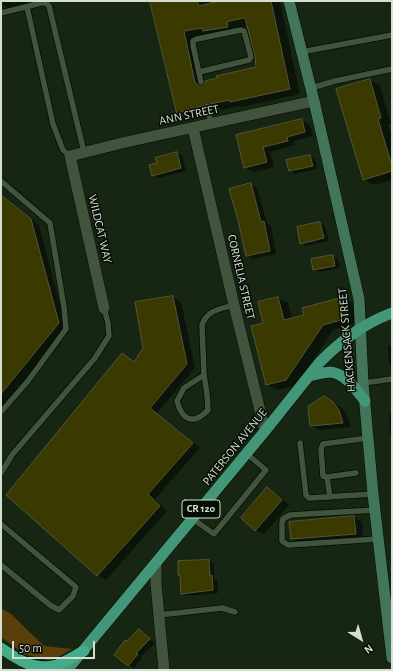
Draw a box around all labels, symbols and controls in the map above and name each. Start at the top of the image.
street label: ANN STREET [158,102,220,128]
street label: WILDCAT WAY [85,193,115,265]
street label: CORNELIA STREET [224,233,258,321]
street label: HACKENSACK STREET [335,287,359,393]
street label: PATERSON AVENUE [200,406,270,488]
road number: CR 120 [182,500,220,518]
north arrow [341,619,381,659]
scale bar [14,633,97,659]
text: 50 m [19,642,42,654]
text: N [362,642,375,656]

